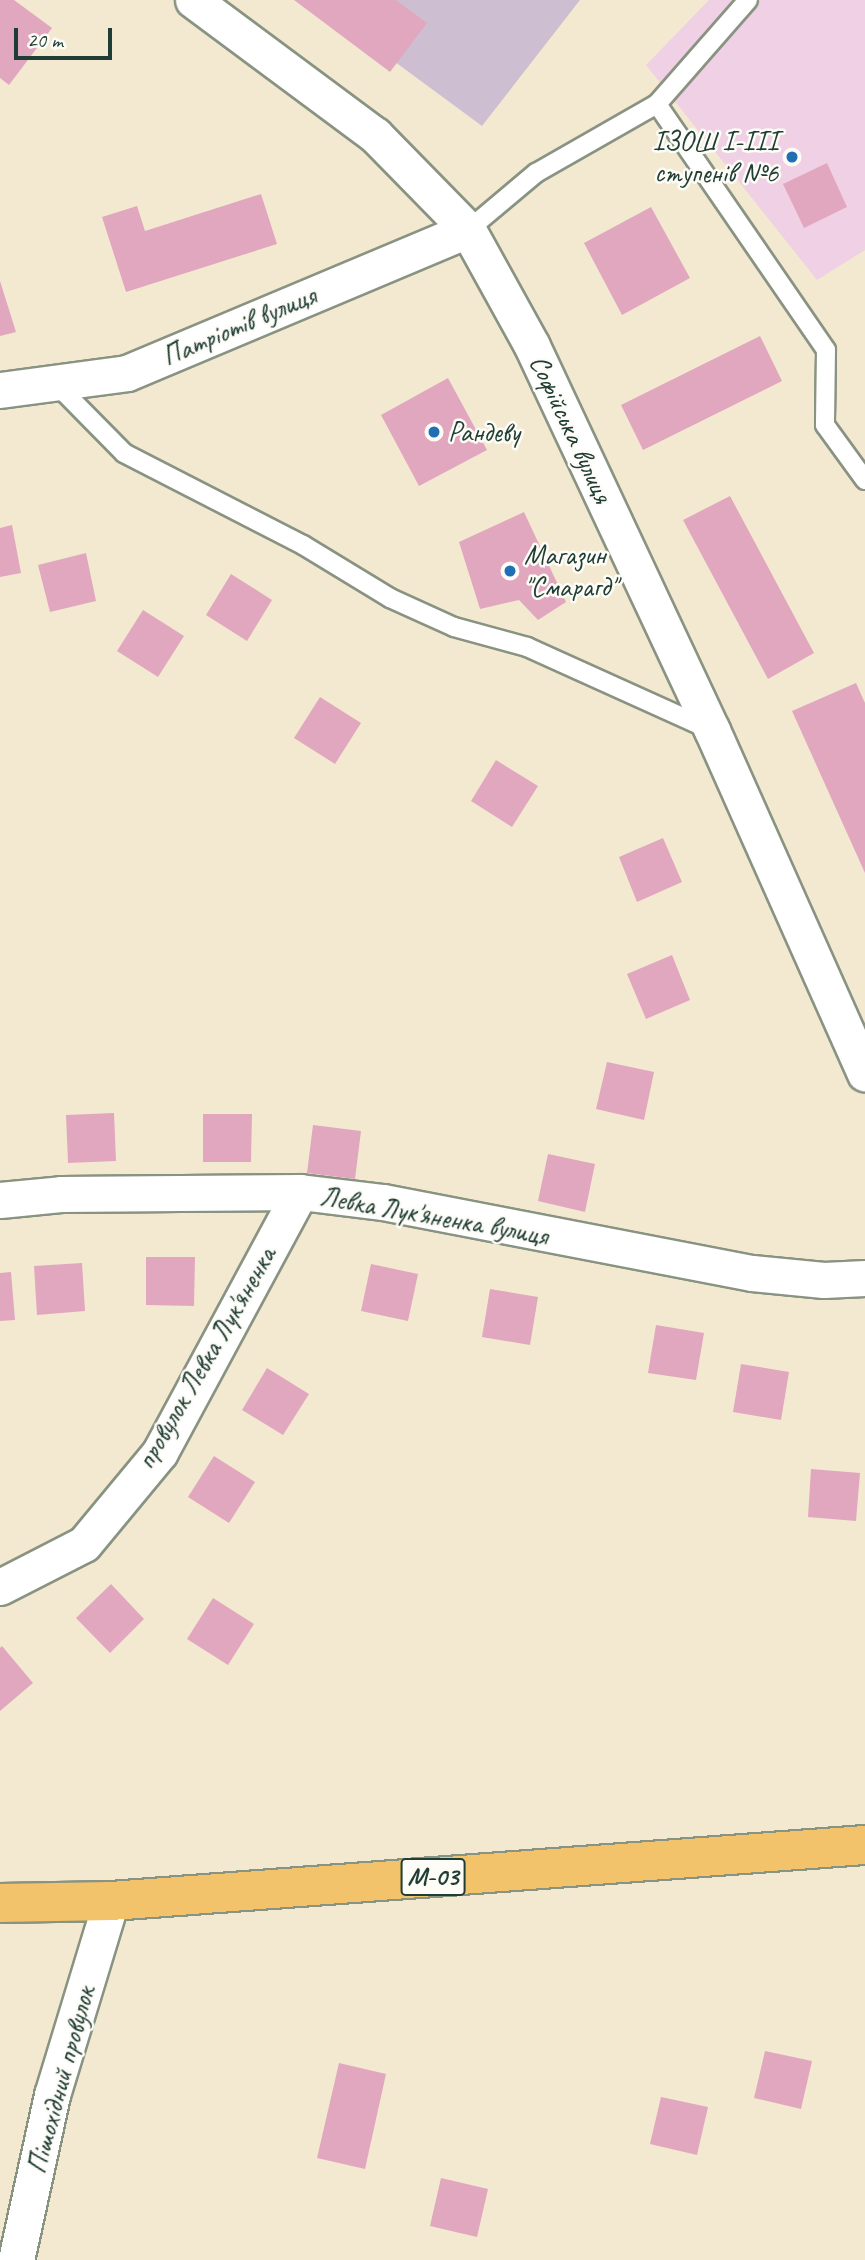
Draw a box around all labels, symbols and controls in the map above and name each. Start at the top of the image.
scale bar [18,14,116,58]
text: 20 m [27,27,63,53]
place label: ІЗОШ І-ІІІ ступенів №6 [653,124,778,190]
marker: ІЗОШ І-ІІІ ступенів №6 [784,149,800,165]
street label: Патріотів вулиця [157,279,321,373]
street label: Софійська вулиця [522,349,620,509]
place label: Рандеву [448,415,520,449]
marker: Рандеву [426,424,442,440]
place label: Магазин "Смарагд" [524,538,617,604]
marker: Магазин "Смарагд" [502,563,518,579]
street label: Левка Лук'яненка вулиця [317,1179,551,1253]
street label: провулок Левка Лук'яненка [128,1240,284,1476]
road number: М-03 [400,1854,466,1900]
street label: Пішохідний провулок [20,1983,102,2177]

